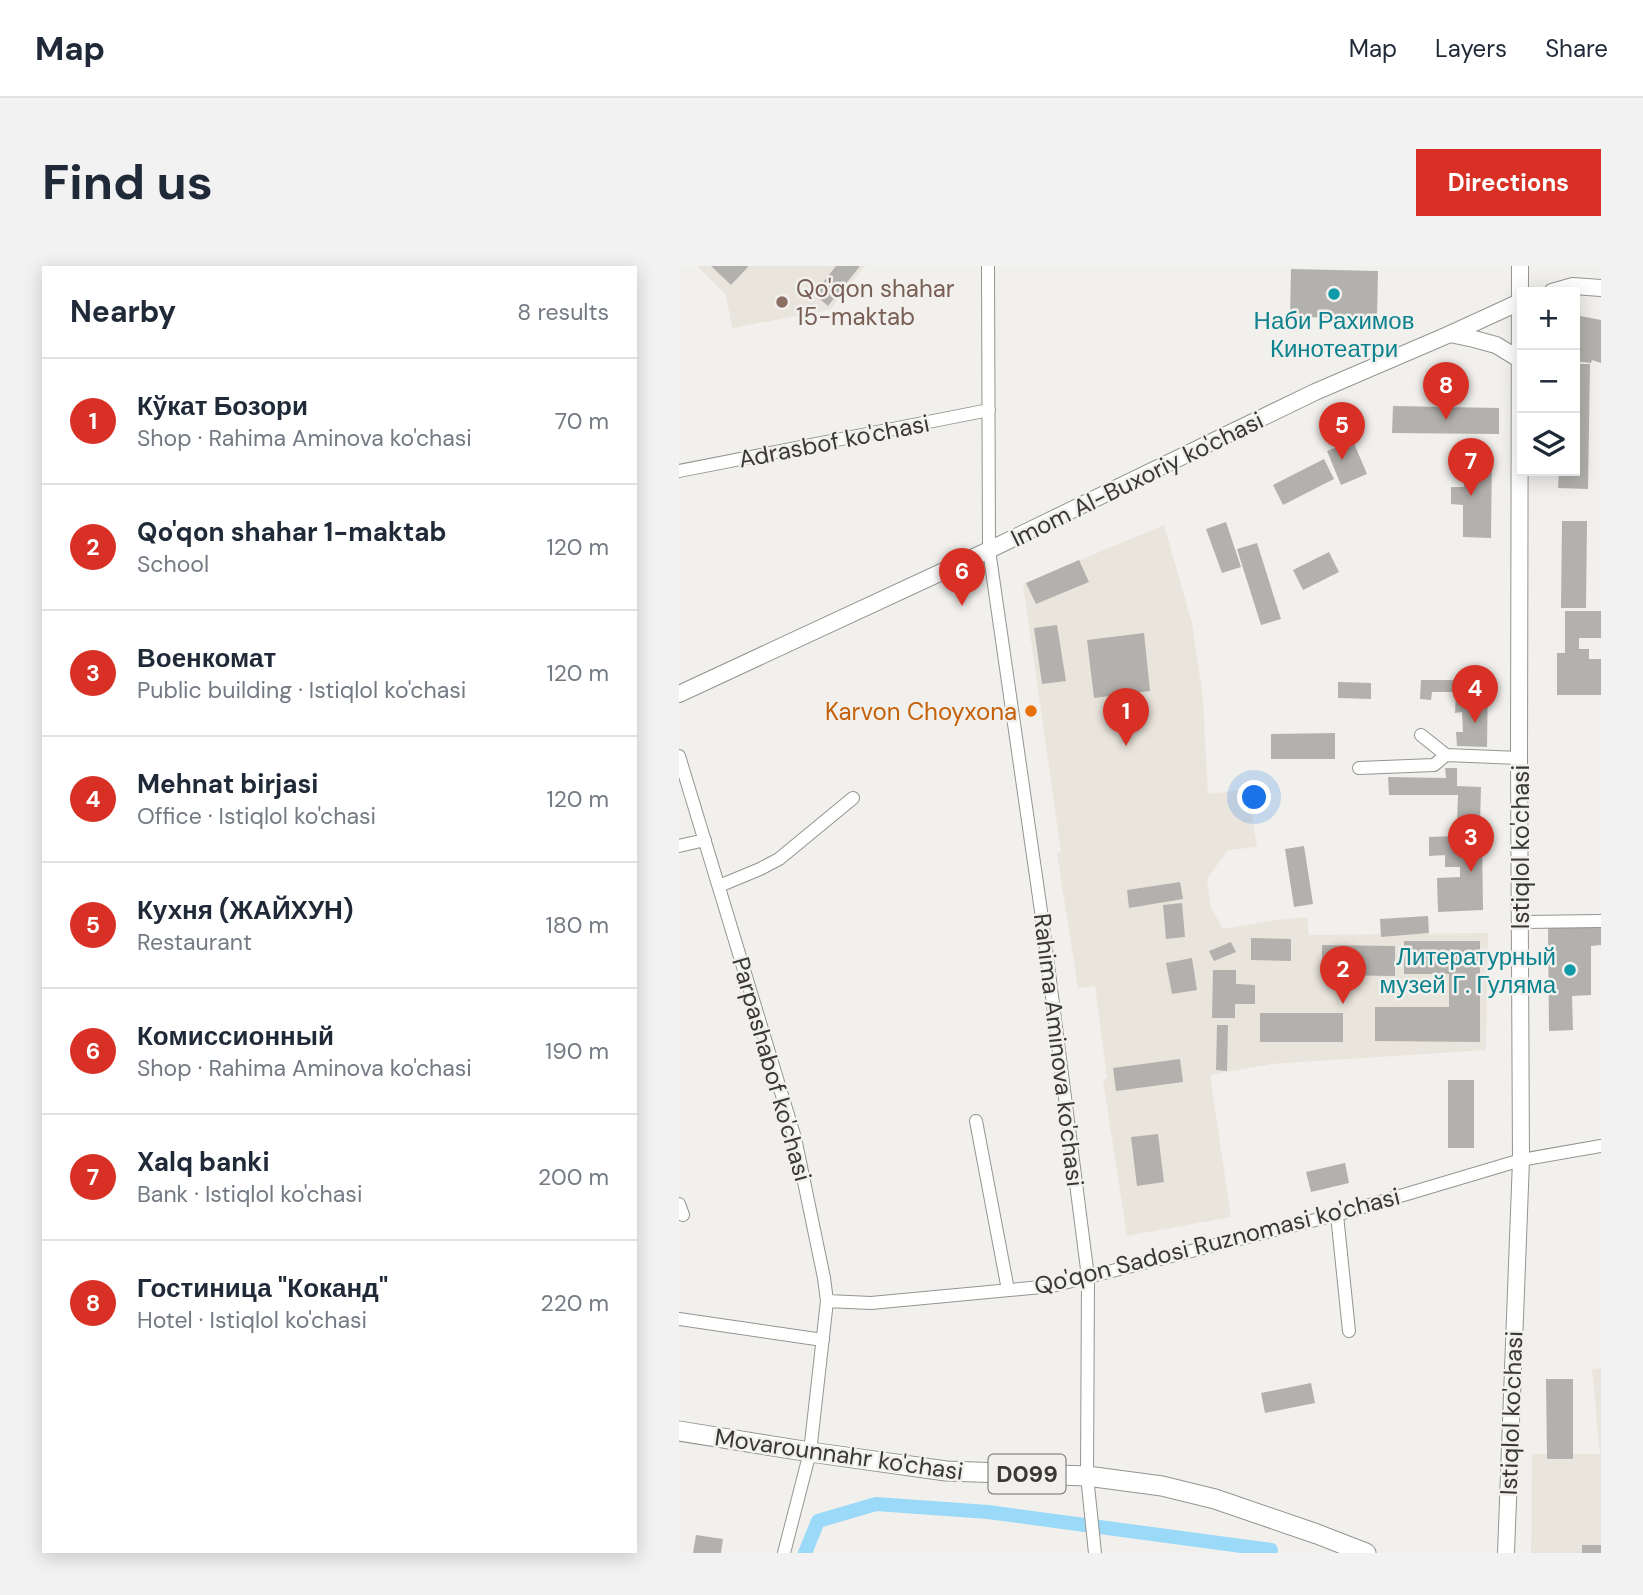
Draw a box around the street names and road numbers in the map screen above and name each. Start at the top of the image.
street label: Imom Al-Buxoriy ko'chasi [1006,404,1268,554]
street label: Adrasbof ko'chasi [736,407,932,475]
street label: Istiqlol ko'chasi [1505,765,1536,929]
street label: Rahima Aminova ko'chasi [1027,912,1091,1188]
street label: Parpashabof ko'chasi [725,953,819,1185]
street label: Qo'qon Sadosi Ruznomasi ko'chasi [1031,1181,1403,1301]
street label: Istiqlol ko'chasi [1493,1330,1529,1496]
street label: Movarounnahr ko'chasi [713,1421,965,1487]
road number: D099 [989,1455,1065,1494]

